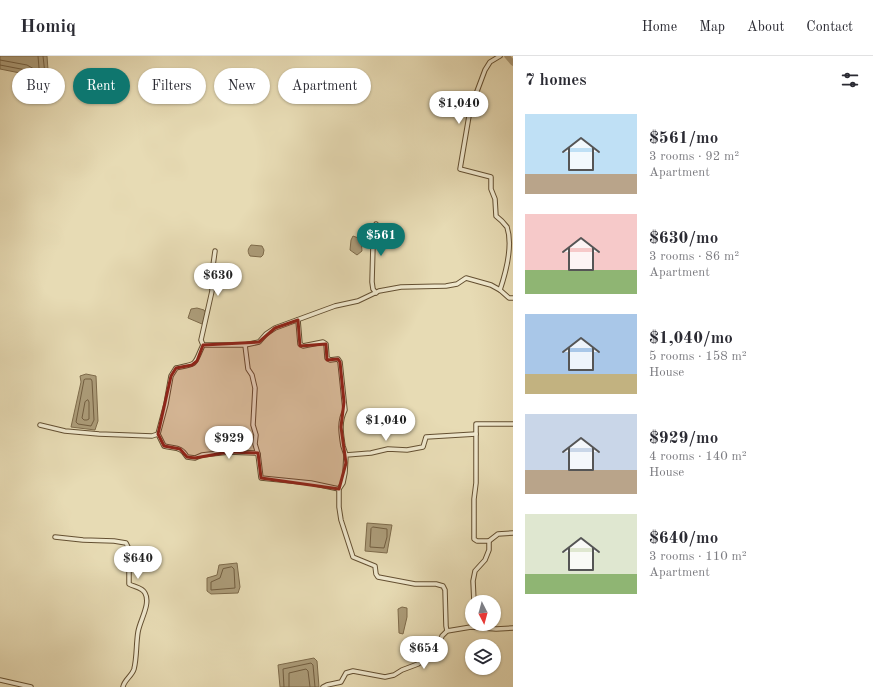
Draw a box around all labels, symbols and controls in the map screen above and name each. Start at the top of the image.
text: Homiq [20,18,76,37]
text: Home [642,20,677,34]
text: Map [699,20,725,34]
text: About [747,20,784,34]
text: Contact [806,20,853,34]
chip: Buy [12,68,65,104]
chip: Rent [73,68,130,104]
chip: Filters [138,68,206,104]
chip: New [214,68,270,104]
chip: Apartment [278,68,371,104]
icon: filters [839,69,861,91]
text: 7 homes [525,72,587,89]
pin: $1,040 [426,91,492,125]
text: $1,040 [438,97,480,110]
icon: home [557,130,605,178]
text: $561/mo [649,130,718,147]
text: 3 rooms · 92 m² [649,150,739,163]
text: Apartment [649,166,710,179]
pin: $561 [357,223,405,257]
text: $561 [366,229,396,242]
icon: home [557,230,605,278]
text: $630/mo [649,230,718,247]
text: 3 rooms · 86 m² [649,250,739,263]
pin: $630 [194,263,242,297]
text: Apartment [649,266,710,279]
text: $630 [203,269,233,282]
icon: home [557,330,605,378]
text: $1,040/mo [649,330,733,347]
text: 5 rooms · 158 m² [649,350,747,363]
text: House [649,366,684,379]
pin: $1,040 [353,408,419,442]
text: $1,040 [365,414,407,427]
pin: $929 [205,426,253,460]
icon: home [557,430,605,478]
text: $929/mo [649,430,718,447]
text: $929 [214,432,244,445]
text: 4 rooms · 140 m² [649,450,747,463]
text: House [649,466,684,479]
icon: home [557,530,605,578]
text: $640/mo [649,530,718,547]
pin: $640 [114,546,162,580]
text: 3 rooms · 110 m² [649,550,747,563]
text: $640 [123,552,153,565]
text: Apartment [649,566,710,579]
north arrow [465,595,501,631]
map controls [465,595,501,675]
pin: $654 [400,636,448,670]
button: layers [465,639,501,675]
text: $654 [409,642,439,655]

